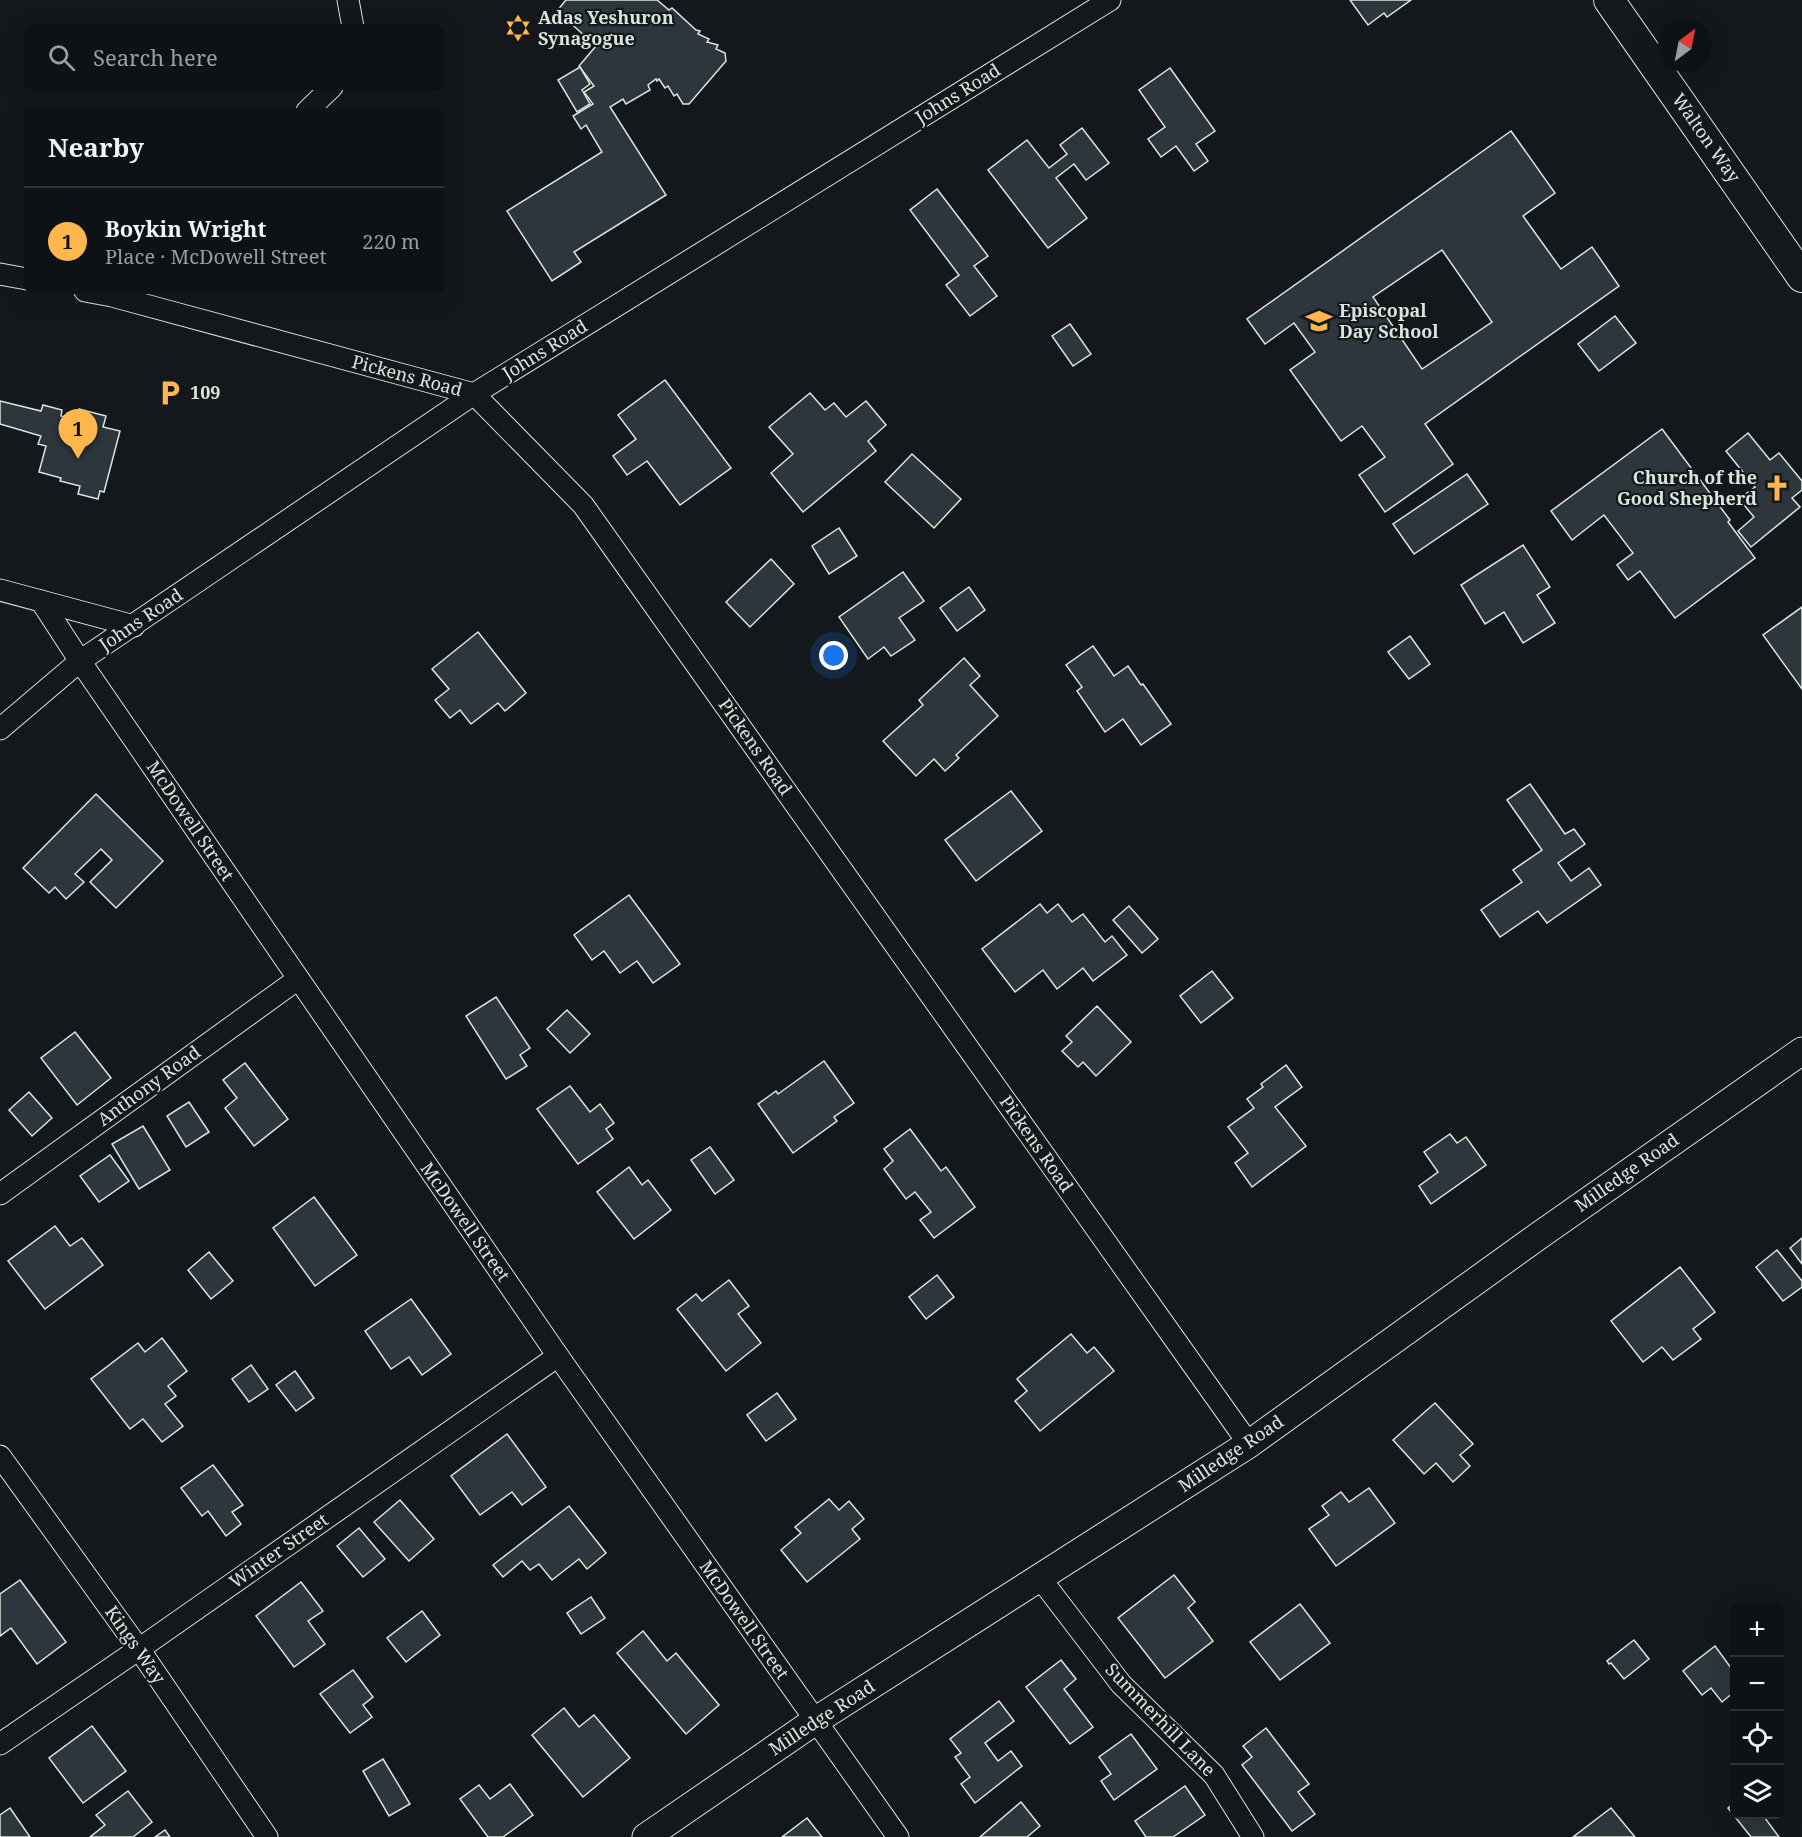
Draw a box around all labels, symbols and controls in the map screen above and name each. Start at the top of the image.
place label: Adas Yeshuron Synagogue [538,5,674,50]
synagogue icon: Adas Yeshuron Synagogue [503,13,533,43]
north arrow [1658,18,1712,72]
search box [24,24,444,90]
icon: search [45,41,78,74]
text: Search here [93,42,218,72]
street label: Johns Road [910,58,1005,129]
street label: Walton Way [1667,88,1747,188]
text: Nearby [48,129,144,165]
text: Boykin Wright [105,213,266,243]
text: 1 [62,228,73,255]
text: 220 m [362,228,420,255]
text: Place · McDowell Street [105,243,326,270]
place label: Episcopal Day School [1339,298,1439,343]
school or university icon: Episcopal Day School [1304,306,1334,336]
street label: Johns Road [497,314,592,385]
street label: Pickens Road [350,349,465,401]
parking icon: 109 [155,378,185,408]
place label: 109 [190,380,221,404]
pin: 1 [58,410,98,459]
place label: Church of the Good Shepherd [1617,465,1757,510]
church icon: Church of the Good Shepherd [1762,473,1792,503]
street label: Johns Road [93,582,187,657]
your location [819,641,848,670]
street label: Pickens Road [714,693,798,800]
street label: McDowell Street [142,756,240,885]
street label: Anthony Road [92,1040,205,1131]
street label: Pickens Road [995,1090,1079,1197]
street label: Milledge Road [1570,1127,1683,1217]
street label: McDowell Street [416,1157,516,1286]
street label: Milledge Road [1173,1409,1288,1497]
street label: Winter Street [224,1507,333,1593]
street label: McDowell Street [695,1555,795,1684]
street label: Kings Way [100,1601,172,1689]
map controls [1730,1603,1784,1819]
button: + [1730,1603,1784,1657]
street label: Summerhill Lane [1100,1657,1221,1781]
button: − [1730,1657,1784,1711]
street label: Milledge Road [764,1674,879,1760]
button: locate [1730,1711,1784,1765]
button: layers [1730,1765,1784,1819]

